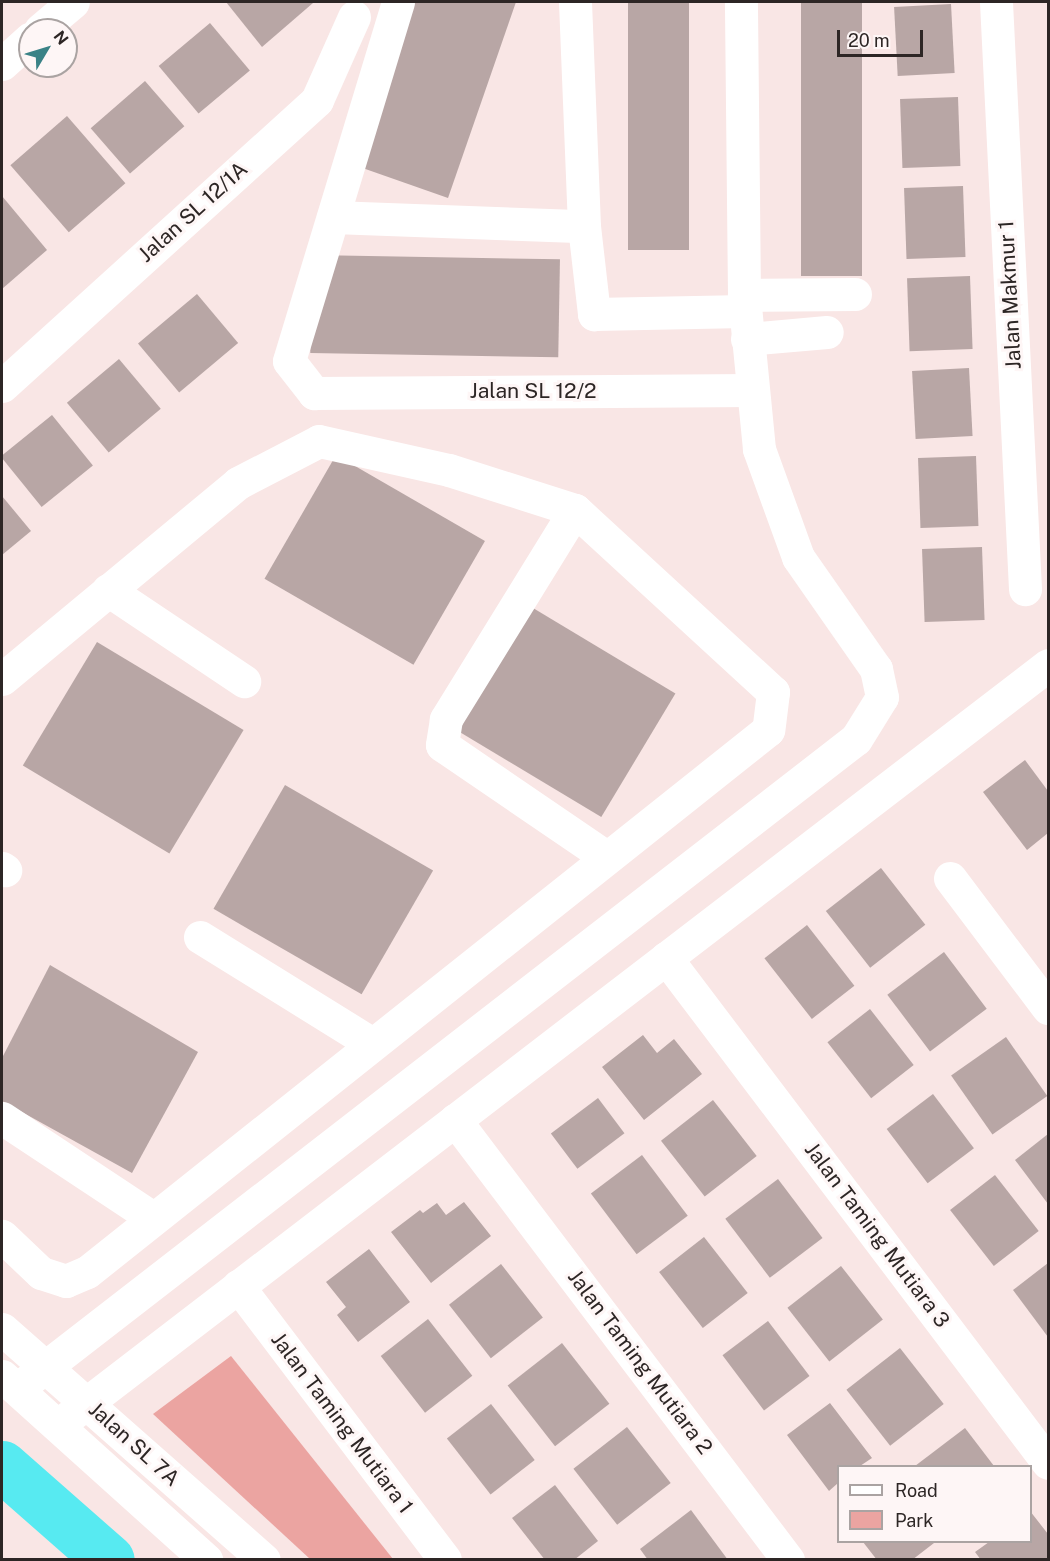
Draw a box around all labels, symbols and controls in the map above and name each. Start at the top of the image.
north arrow [18,18,78,78]
scale bar [840,18,926,56]
text: N [50,27,72,49]
text: 20 m [848,30,890,51]
street label: Jalan SL 12/1A [133,156,253,268]
street label: Jalan Makmur 1 [994,220,1026,370]
street label: Jalan SL 12/2 [469,378,597,404]
street label: Jalan Taming Mutiara 3 [799,1138,955,1332]
street label: Jalan Taming Mutiara 2 [562,1265,718,1459]
street label: Jalan Taming Mutiara 1 [266,1327,418,1519]
street label: Jalan SL 7A [83,1397,185,1491]
legend [837,1465,1032,1543]
text: Road [895,1480,938,1501]
text: Park [895,1510,933,1531]

